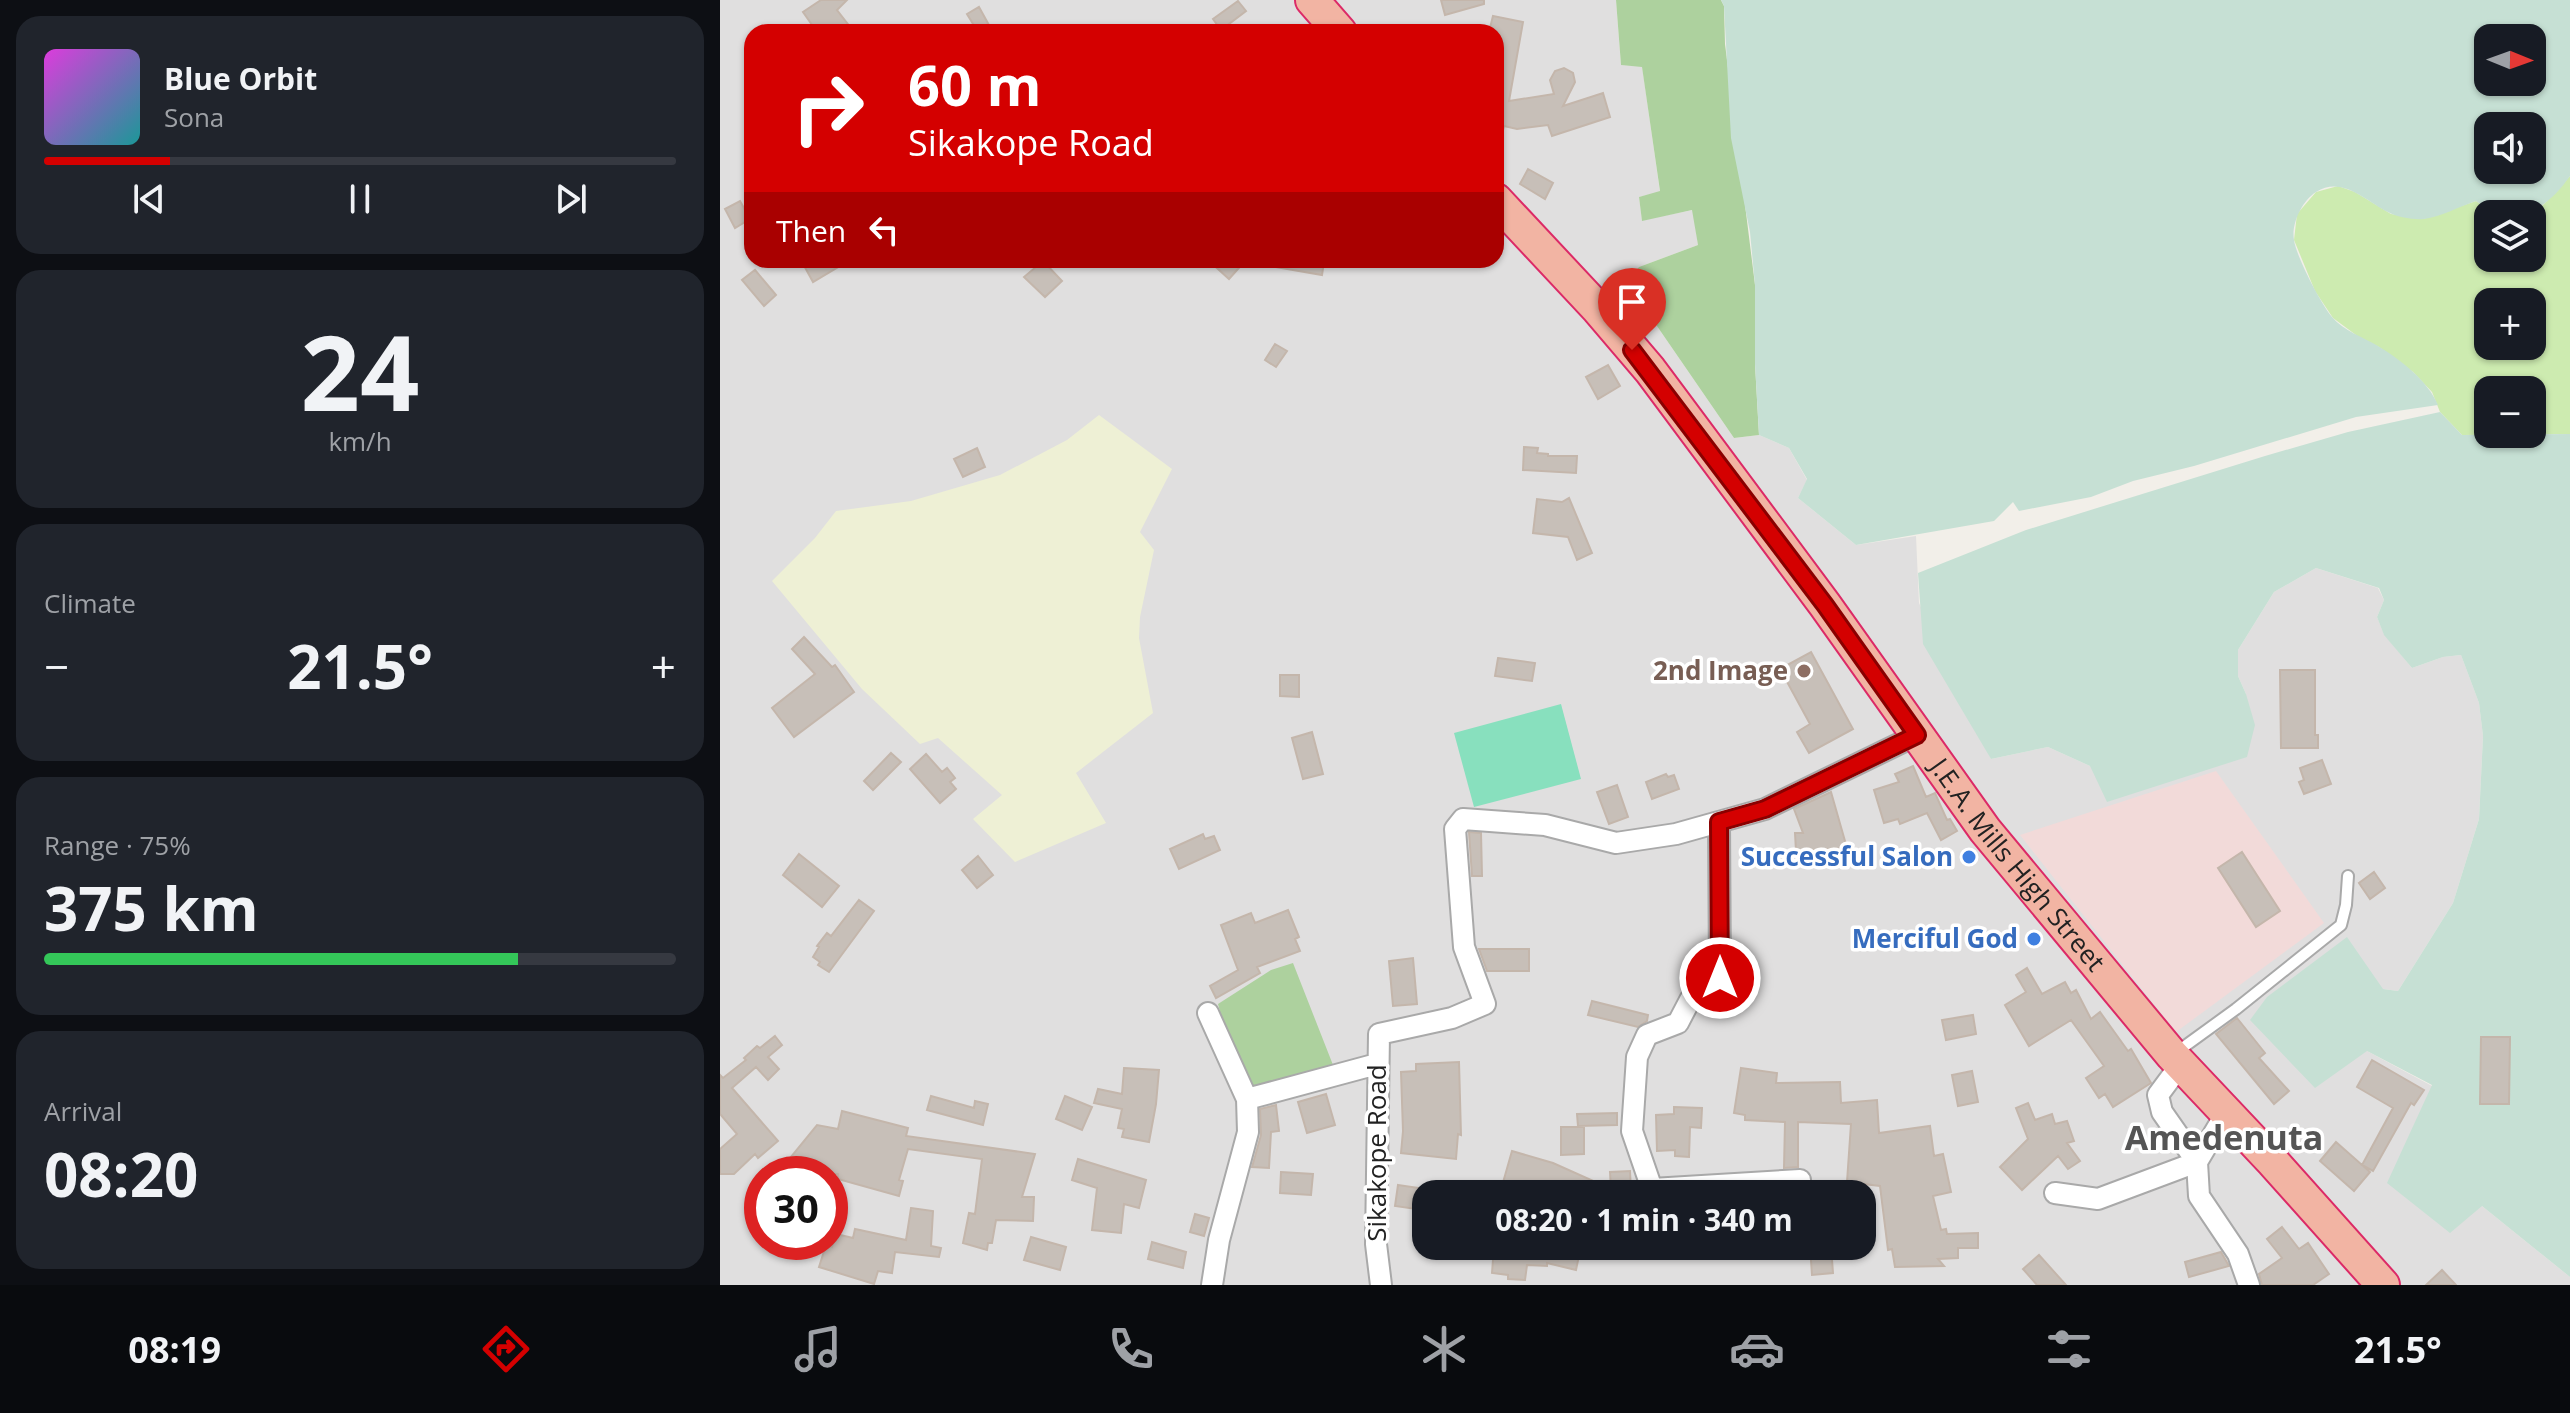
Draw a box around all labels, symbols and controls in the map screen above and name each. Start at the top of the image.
north arrow [2474,24,2546,96]
map controls [2474,24,2546,448]
text: 60 m [908,46,1042,122]
icon: right [776,56,880,160]
text: Blue Orbit [164,58,317,99]
text: Sona [164,99,224,135]
button: sound [2474,112,2546,184]
text: Sikakope Road [908,118,1154,167]
icon: previous [127,177,171,221]
icon: pause [338,177,382,221]
icon: next [549,177,593,221]
button: layers [2474,200,2546,272]
icon: left [862,208,906,252]
text: Then [776,210,846,251]
pin [1598,268,1666,350]
icon: arrive [1610,280,1654,324]
button: + [2474,288,2546,360]
text: 24 [301,300,419,441]
button: − [2474,376,2546,448]
text: km/h [328,423,392,459]
text: Climate [44,585,136,621]
text: 21.5° [287,625,433,707]
text: − [44,636,69,696]
text: + [651,636,676,696]
place label: 2nd Image [1653,652,1788,688]
marker: 2nd Image [1795,662,1813,680]
street label: J.E.A. Mills High Street [1921,748,2114,978]
text: Range · 75% [44,827,191,863]
place label: Successful Salon [1741,838,1953,874]
marker: Successful Salon [1960,848,1978,866]
text: 375 km [44,867,259,949]
place label: Merciful God [1852,920,2018,956]
marker: Merciful God [2025,930,2043,948]
position arrow [1678,936,1762,1020]
street label: Sikakope Road [1358,1064,1394,1242]
text: Arrival [44,1093,122,1129]
district label: Amedenuta [2125,1114,2323,1160]
text: 08:20 [44,1133,198,1215]
speed limit sign: 30 [744,1156,848,1260]
text: 08:20 · 1 min · 340 m [1495,1199,1793,1240]
icon: directions [478,1321,534,1377]
icon: music [790,1321,846,1377]
icon: phone [1103,1321,1159,1377]
icon: climate [1416,1321,1472,1377]
icon: car [1729,1321,1785,1377]
icon: filters [2041,1321,2097,1377]
text: 08:19 [128,1325,221,1374]
text: 21.5° [2354,1325,2442,1374]

